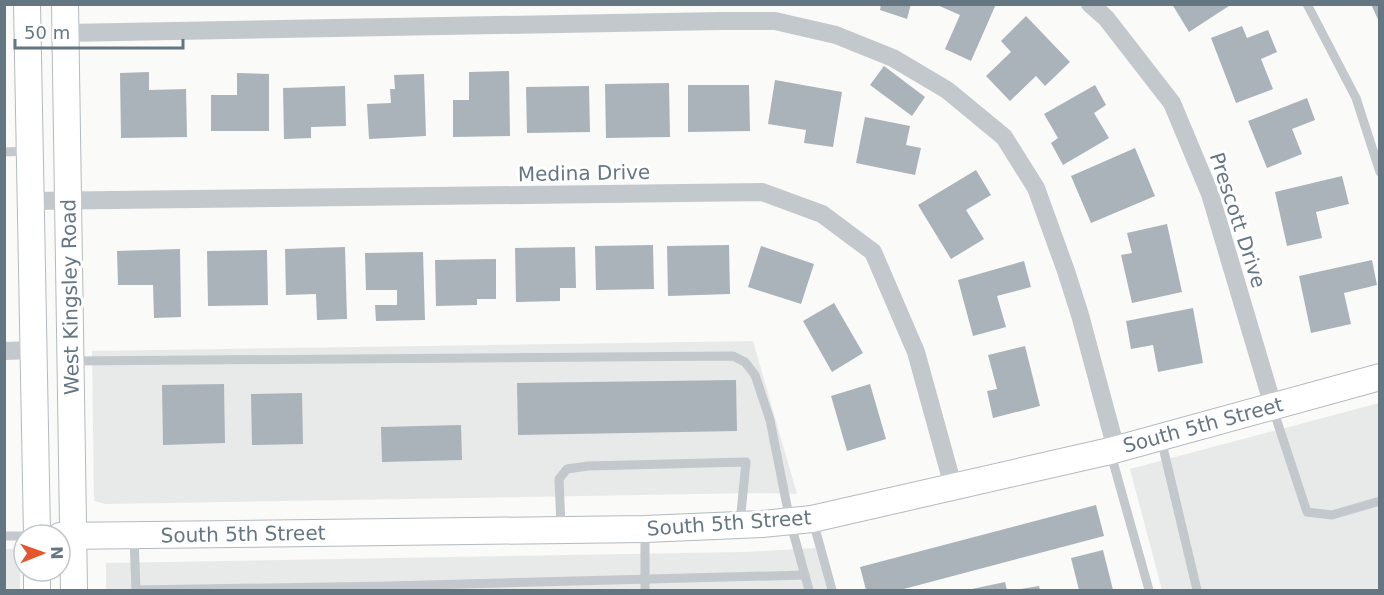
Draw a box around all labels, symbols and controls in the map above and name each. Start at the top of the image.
scale bar [15,12,183,50]
text: 50 m [24,22,70,43]
street label: Prescott Drive [1205,149,1271,291]
street label: Medina Drive [518,160,650,186]
street label: West Kingsley Road [56,199,84,395]
street label: South 5th Street [1120,392,1286,458]
street label: South 5th Street [646,505,812,541]
street label: South 5th Street [160,521,326,547]
north arrow [12,523,72,583]
text: N [47,546,66,560]

